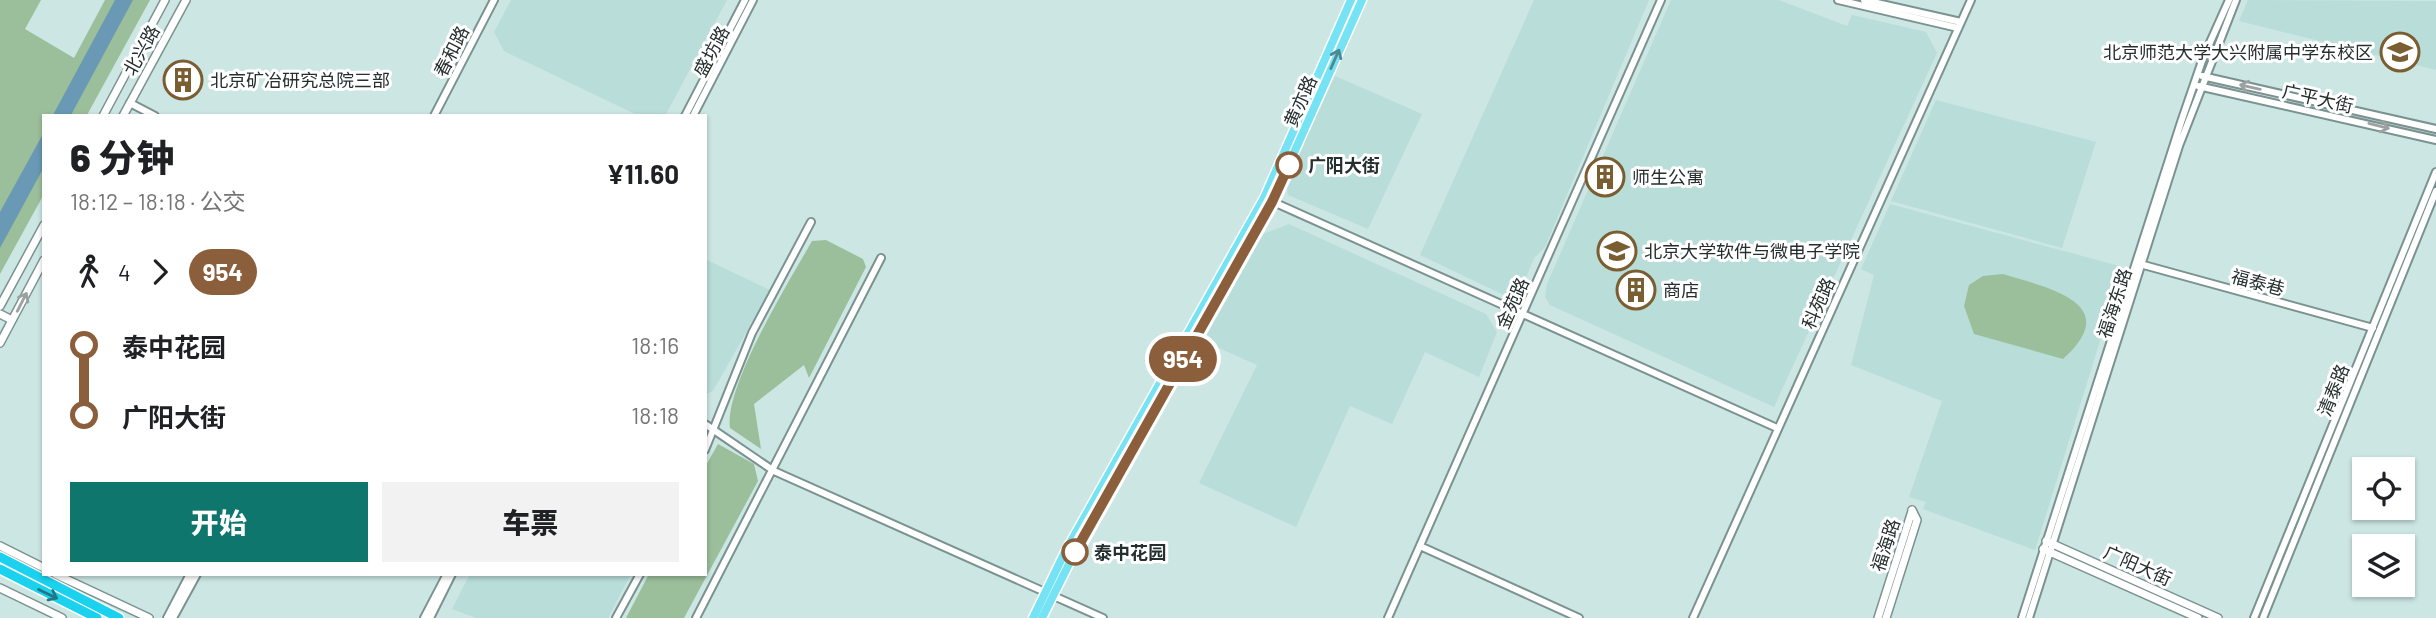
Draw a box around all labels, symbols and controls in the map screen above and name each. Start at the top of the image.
street label: 北兴路 [118,21,164,79]
street label: 春和路 [429,22,473,80]
street label: 盛坊路 [689,22,733,80]
school or university icon: 北京师范大学大兴附属中学东校区 [2379,31,2421,73]
place label: 北京师范大学大兴附属中学东校区 [2103,41,2373,63]
one-way arrow [1330,49,1343,70]
building icon: 北京矿冶研究总院三部 [162,59,204,101]
place label: 北京矿冶研究总院三部 [210,69,390,91]
street label: 黄亦路 [1279,72,1321,130]
street label: 广平大街 [2280,79,2356,117]
one-way arrow [2239,80,2262,94]
one-way arrow [2368,121,2390,134]
text: 6 分钟 [70,134,174,180]
marker: 广阳大街 [1276,152,1302,178]
place label: 广阳大街 [1308,154,1380,176]
building icon: 师生公寓 [1584,156,1626,198]
text: ¥11.60 [607,158,679,189]
place label: 师生公寓 [1632,166,1704,188]
text: 18:12 – 18:18 · 公交 [70,187,246,215]
school or university icon: 北京大学软件与微电子学院 [1596,230,1638,272]
place label: 北京大学软件与微电子学院 [1644,240,1860,262]
icon: walk [70,253,108,291]
icon: forward [141,253,179,291]
text: 954 [203,257,243,286]
text: 4 [118,258,131,286]
street label: 福泰巷 [2229,264,2287,300]
street label: 福海东路 [2092,265,2136,341]
building icon: 商店 [1615,269,1657,311]
street label: 金苑路 [1491,274,1533,332]
street label: 科苑路 [1797,274,1839,332]
place label: 商店 [1663,279,1699,301]
one-way arrow [16,292,29,313]
text: 泰中花园 [122,331,226,362]
text: 18:16 [631,331,679,359]
line badge: 954 [1143,336,1223,382]
text: 954 [1163,344,1203,373]
street label: 清泰路 [2313,361,2353,419]
text: 广阳大街 [122,401,226,432]
text: 18:18 [631,401,679,429]
map controls [2352,457,2415,597]
button: locate [2352,457,2415,520]
button: 开始 [70,482,368,562]
button: 车票 [382,482,679,562]
street label: 福海路 [1866,516,1904,574]
button: layers [2352,534,2415,597]
marker: 泰中花园 [1062,539,1088,565]
street label: 广阳大街 [2101,540,2175,590]
place label: 泰中花园 [1094,541,1166,563]
one-way arrow [37,588,58,602]

